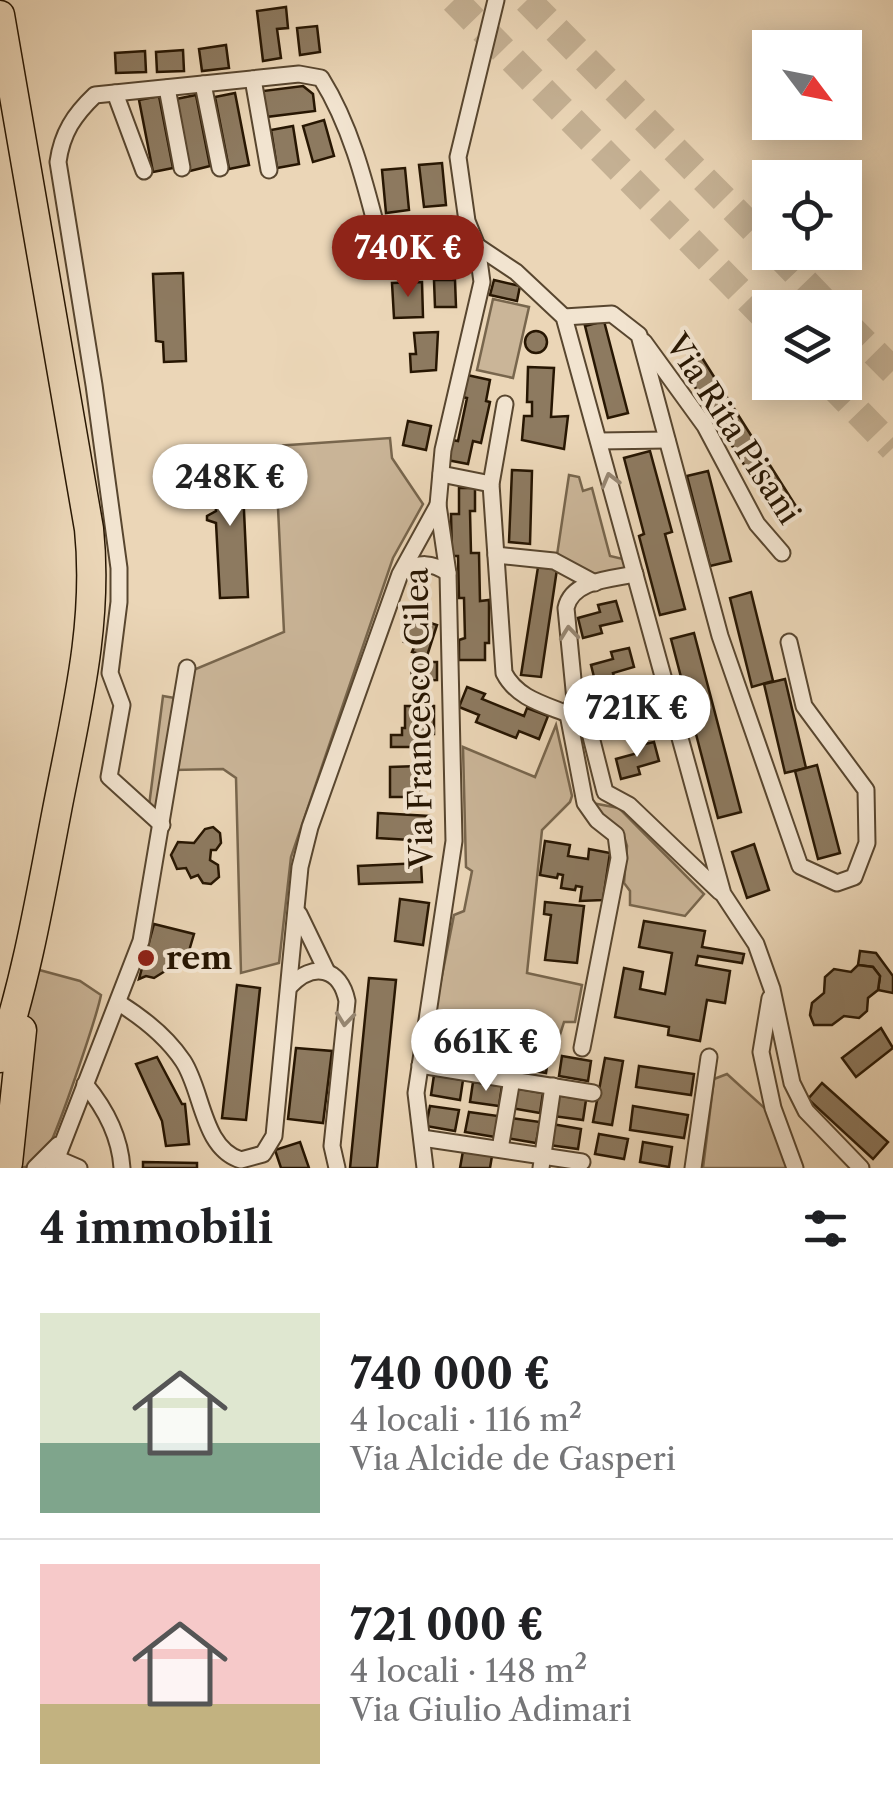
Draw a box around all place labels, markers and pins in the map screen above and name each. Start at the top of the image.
pin: 740K € [327,215,489,300]
pin: 248K € [149,444,311,529]
pin: 721K € [556,675,718,760]
place label: rem [166,938,232,977]
marker: rem [135,947,157,969]
pin: 661K € [405,1009,567,1094]

